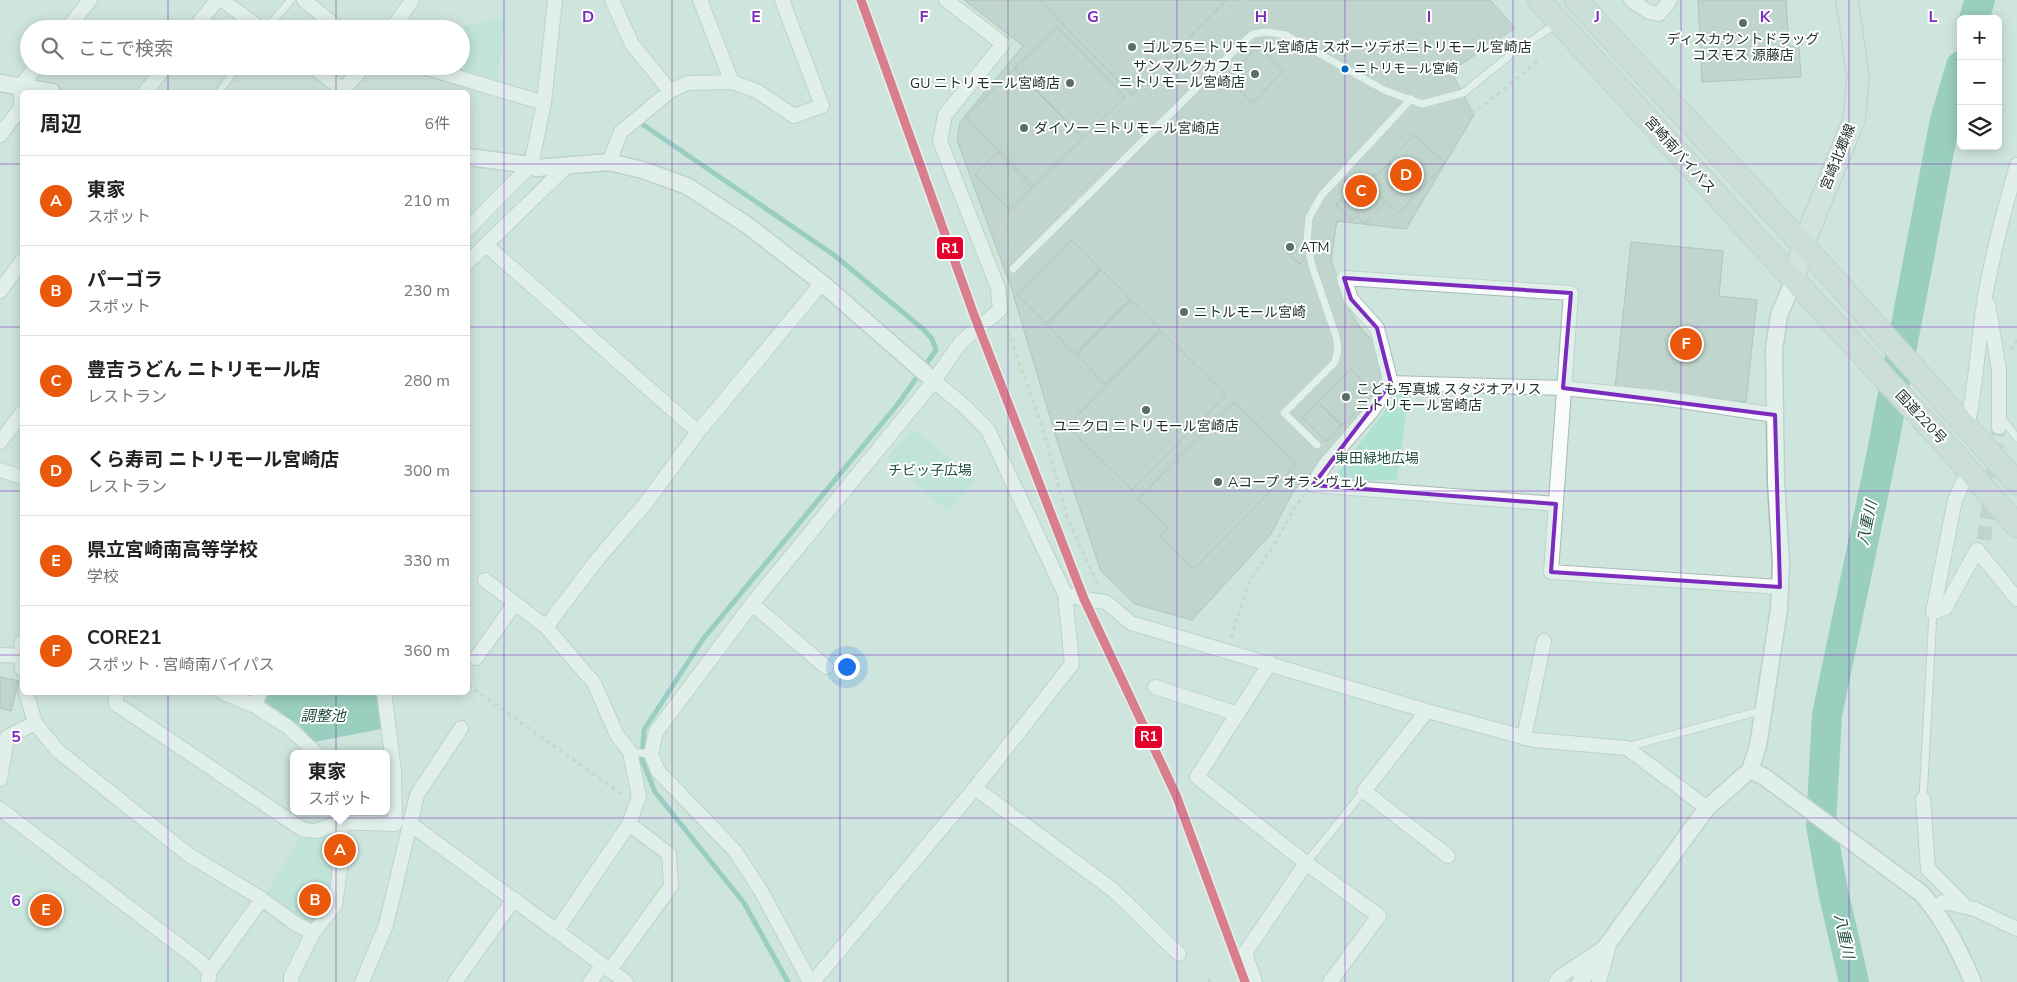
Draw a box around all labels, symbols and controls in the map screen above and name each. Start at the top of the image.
text: D [582,6,594,28]
text: E [751,6,761,28]
text: F [920,6,929,28]
text: G [1087,6,1099,28]
text: H [1255,6,1267,28]
text: I [1427,6,1431,28]
text: J [1593,6,1600,28]
text: K [1760,6,1772,28]
text: L [1929,6,1938,28]
map controls [1957,15,2002,150]
button: + [1957,15,2002,60]
marker: ディスカウントドラッグ コスモス 源藤店 [1737,17,1749,29]
search box [20,20,470,75]
place label: ディスカウントドラッグ コスモス 源藤店 [1666,30,1820,65]
icon: search [38,34,66,62]
text: ここで検索 [78,36,173,62]
place label: ゴルフ5ニトリモール宮崎店 スポーツデポニトリモール宮崎店 [1142,38,1532,57]
marker: ゴルフ5ニトリモール宮崎店 スポーツデポニトリモール宮崎店 [1126,41,1138,53]
place label: サンマルクカフェ ニトリモール宮崎店 [1119,57,1245,92]
place label: ニトリモール宮崎 [1354,60,1458,78]
button: − [1957,60,2002,105]
marker: ニトリモール宮崎 [1340,64,1350,74]
marker: サンマルクカフェ ニトリモール宮崎店 [1249,68,1261,80]
place label: GU ニトリモール宮崎店 [910,74,1060,93]
marker: GU ニトリモール宮崎店 [1064,77,1076,89]
button: layers [1957,105,2002,150]
text: 周辺 [40,110,82,138]
street label: 宮崎南バイパス [1640,112,1720,198]
text: 6件 [424,113,450,135]
place label: ダイソー ニトリモール宮崎店 [1034,119,1220,138]
street label: 宮崎北郷線 [1816,121,1860,193]
marker: ダイソー ニトリモール宮崎店 [1018,122,1030,134]
pin: D [1390,156,1422,194]
pin: C [1345,172,1377,210]
text: 東家 [87,177,125,203]
text: A [50,190,62,212]
text: 210 m [403,190,450,212]
text: スポット [87,206,151,228]
line badge: R1 [936,236,964,260]
place label: ATM [1300,238,1330,257]
text: R1 [941,239,959,258]
marker: ATM [1284,241,1296,253]
text: パーゴラ [87,267,163,293]
text: B [50,280,62,302]
text: 230 m [403,280,450,302]
text: スポット [87,296,151,318]
place label: ニトルモール宮崎 [1194,303,1306,322]
marker: ニトルモール宮崎 [1178,306,1190,318]
pin: F [1670,325,1702,363]
text: 豊吉うどん ニトリモール店 [87,357,320,383]
text: C [51,370,61,392]
text: 280 m [403,370,450,392]
place label: こども写真城 スタジオアリス ニトリモール宮崎店 [1356,380,1542,415]
text: レストラン [87,386,167,408]
street label: 国道220号 [1891,386,1951,448]
marker: こども写真城 スタジオアリス ニトリモール宮崎店 [1340,391,1352,403]
marker: ユニクロ ニトリモール宮崎店 [1140,404,1152,416]
place label: ユニクロ ニトリモール宮崎店 [1053,417,1239,436]
text: くら寿司 ニトリモール宮崎店 [87,447,339,473]
park label: 東田緑地広場 [1335,449,1419,468]
text: D [50,460,62,482]
text: 300 m [403,460,450,482]
park label: チビッ子広場 [888,461,972,480]
place label: Aコープ オランヴェル [1228,473,1367,492]
text: レストラン [87,476,167,498]
marker: Aコープ オランヴェル [1212,476,1224,488]
water label: 八重川 [1853,497,1882,547]
text: 県立宮崎南高等学校 [87,537,258,563]
text: E [51,550,61,572]
text: 330 m [403,550,450,572]
text: 学校 [87,566,119,588]
text: CORE21 [87,625,162,651]
text: F [52,640,61,662]
text: 360 m [403,640,450,662]
text: スポット · 宮崎南バイパス [87,654,275,676]
your location [834,654,860,680]
water label: 調整池 [300,706,347,726]
line badge: R1 [1134,725,1163,749]
text: 5 [11,726,21,748]
text: R1 [1140,727,1158,746]
popup [290,750,390,815]
text: 東家 [308,759,346,785]
text: スポット [308,788,372,810]
pin: A [324,831,356,869]
pin: B [299,881,331,919]
text: 6 [11,890,21,912]
pin: E [30,891,62,929]
water label: 八重川 [1830,912,1859,962]

